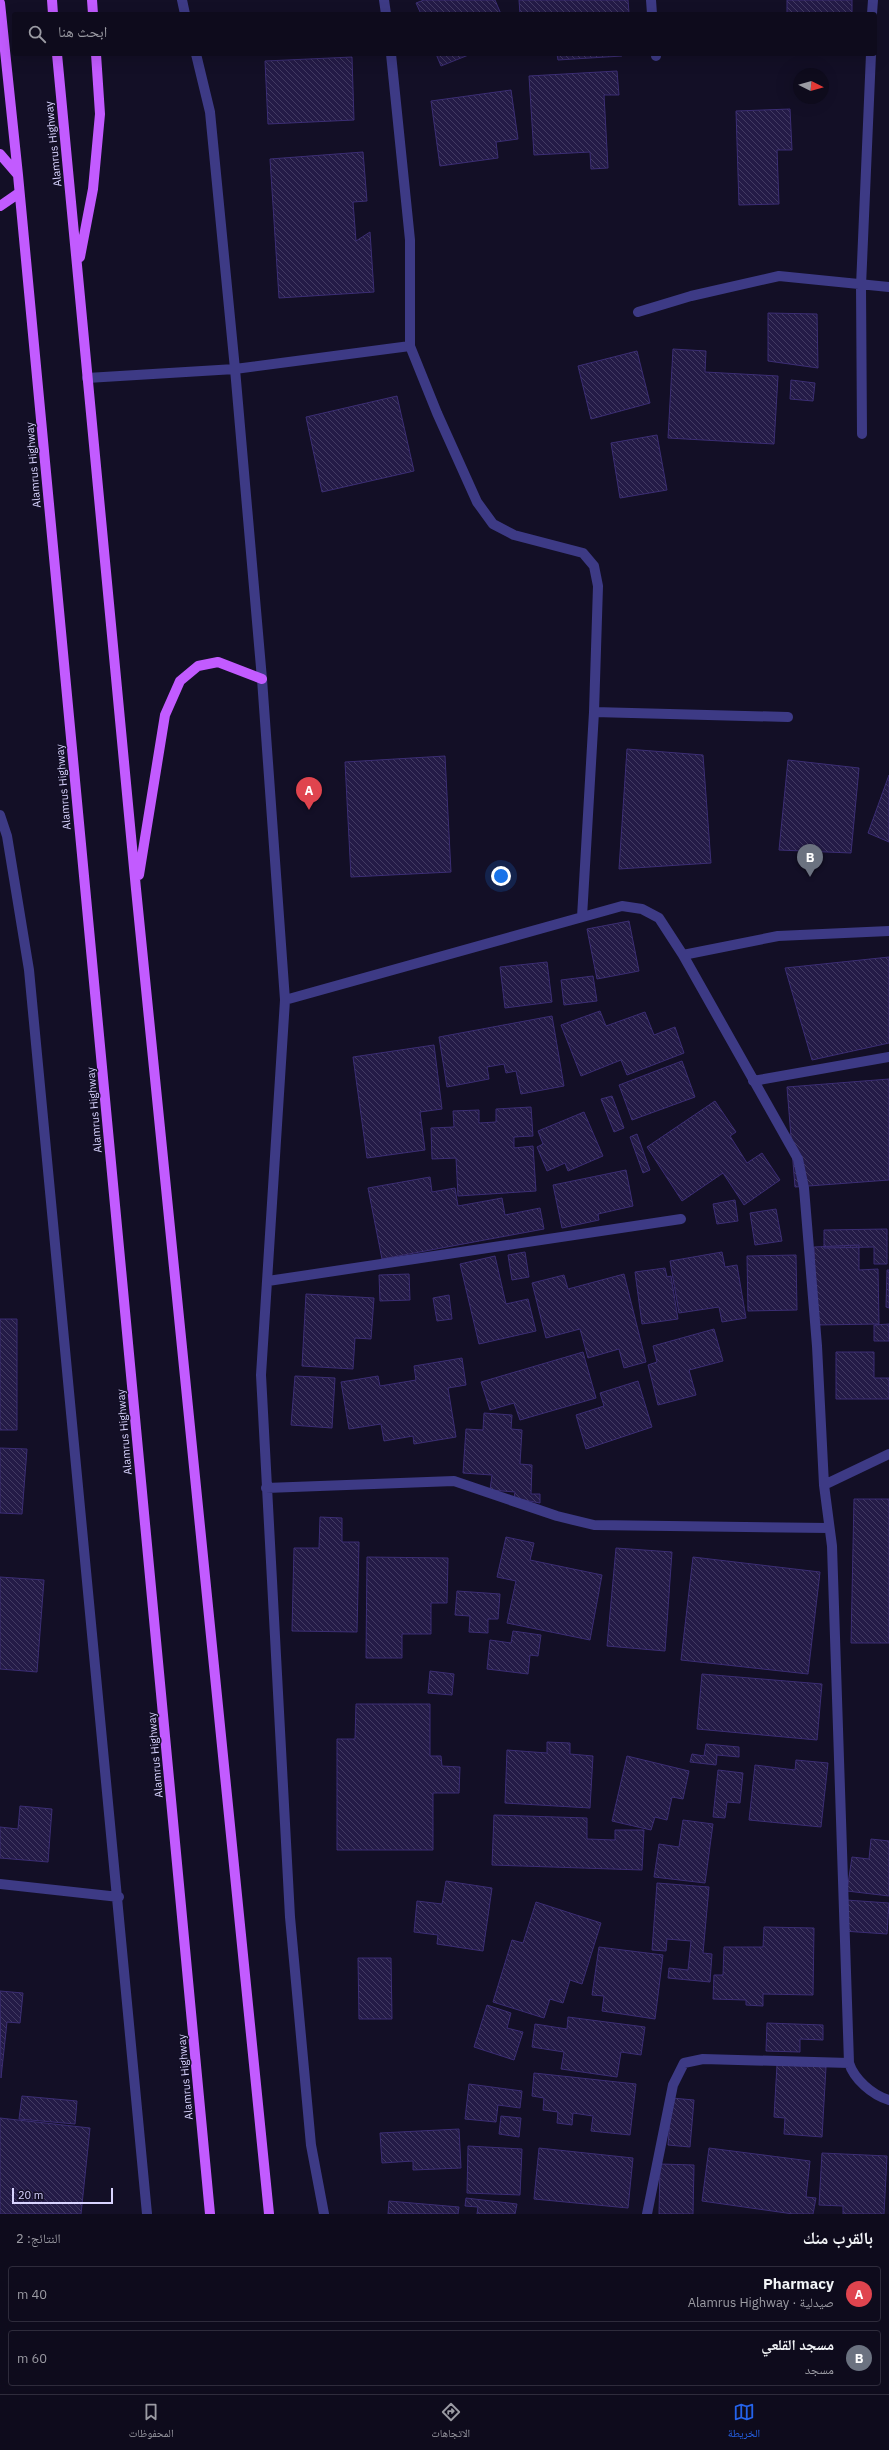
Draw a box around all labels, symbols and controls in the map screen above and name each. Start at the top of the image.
search box [12,12,877,56]
text: ابحث هنا [58,22,107,41]
icon: search [26,23,48,45]
north arrow [793,68,829,104]
street label: Alamrus Highway [41,100,64,187]
street label: Alamrus Highway [22,421,44,508]
street label: Alamrus Highway [52,743,74,830]
pin: A [296,777,322,810]
pin: B [797,844,823,877]
your location [491,866,511,886]
street label: Alamrus Highway [83,1066,105,1153]
street label: Alamrus Highway [113,1388,135,1475]
street label: Alamrus Highway [144,1711,166,1798]
street label: Alamrus Highway [174,2033,196,2120]
scale bar [12,2186,113,2205]
text: 20 m [18,2188,43,2202]
text: بالقرب منك [803,2227,873,2249]
text: النتائج: 2 [16,2230,61,2247]
text: Pharmacy [763,2274,834,2293]
text: 40 m [17,2286,47,2303]
text: A [855,2286,863,2303]
text: صيدلية · Alamrus Highway [688,2294,834,2311]
text: مسجد القلعي [761,2335,834,2354]
text: 60 m [17,2350,47,2367]
text: B [855,2350,863,2367]
text: مسجد [805,2361,834,2378]
tab: المحفوظات [129,2401,174,2444]
tab: الاتجاهات [431,2401,470,2444]
tab: الخريطة [728,2401,760,2444]

